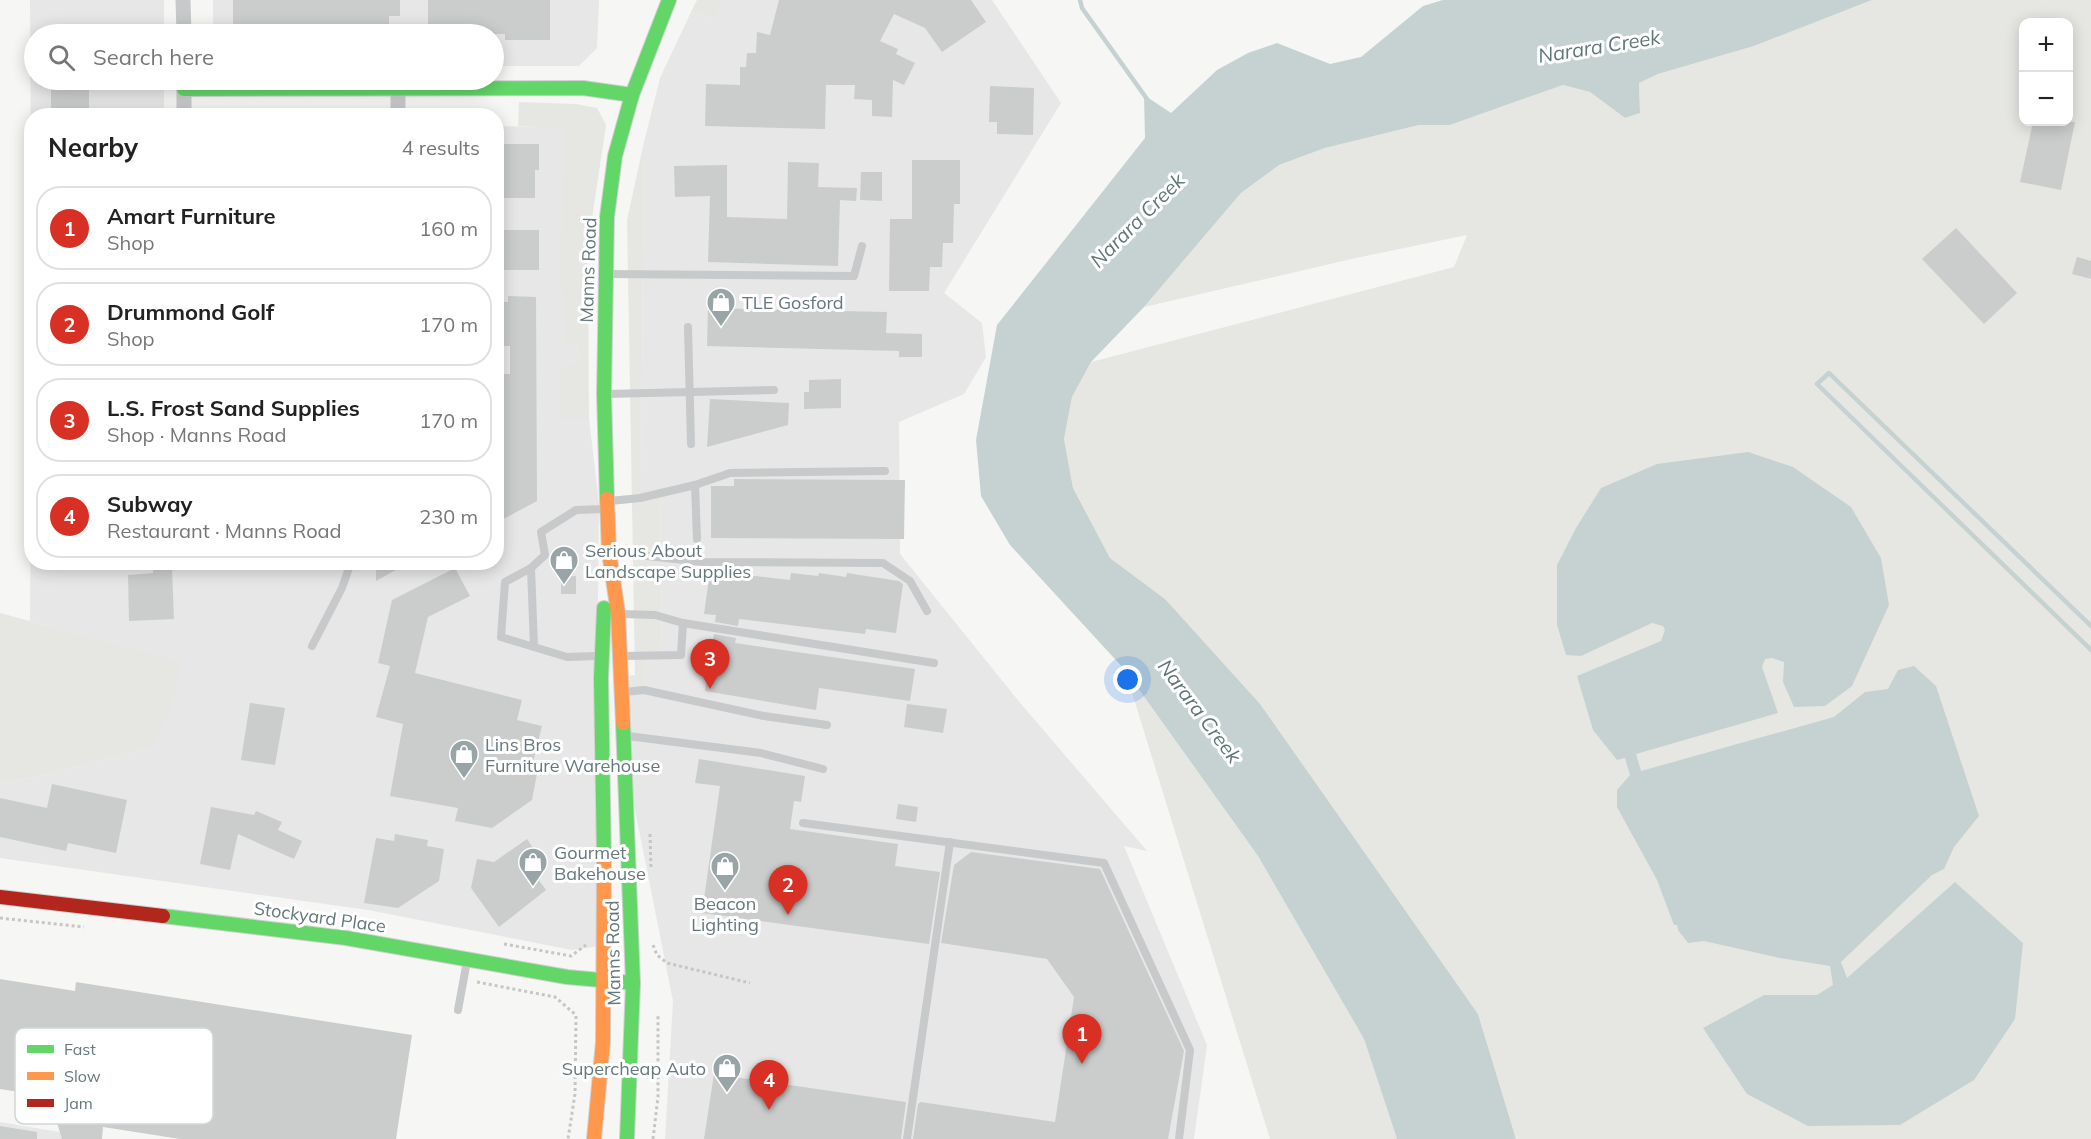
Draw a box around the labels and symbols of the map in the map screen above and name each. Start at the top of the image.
water label: Narara Creek [1536,24,1663,68]
water label: Narara Creek [1085,167,1190,272]
street label: Manns Road [575,217,601,323]
shop icon: TLE Gosford [705,286,737,328]
place label: TLE Gosford [742,291,844,314]
place label: Serious About Landscape Supplies [585,539,751,583]
shop icon: Serious About Landscape Supplies [548,544,580,586]
pin: 3 [690,640,730,689]
water label: Narara Creek [1153,654,1248,768]
your location [1113,665,1142,694]
place label: Lins Bros Furniture Warehouse [485,733,660,777]
shop icon: Lins Bros Furniture Warehouse [448,738,480,780]
place label: Gourmet Bakehouse [554,841,646,885]
shop icon: Gourmet Bakehouse [517,846,549,888]
shop icon: Beacon Lighting [709,850,741,892]
pin: 2 [768,866,808,915]
place label: Beacon Lighting [691,892,759,936]
street label: Stockyard Place [253,896,387,938]
street label: Manns Road [601,900,625,1006]
pin: 1 [1062,1014,1102,1064]
legend [15,1028,213,1124]
text: Fast [64,1039,96,1059]
shop icon: Supercheap Auto [711,1052,743,1094]
place label: Supercheap Auto [562,1057,706,1080]
pin: 4 [750,1060,788,1110]
text: Slow [64,1066,101,1086]
text: Jam [64,1093,93,1113]

